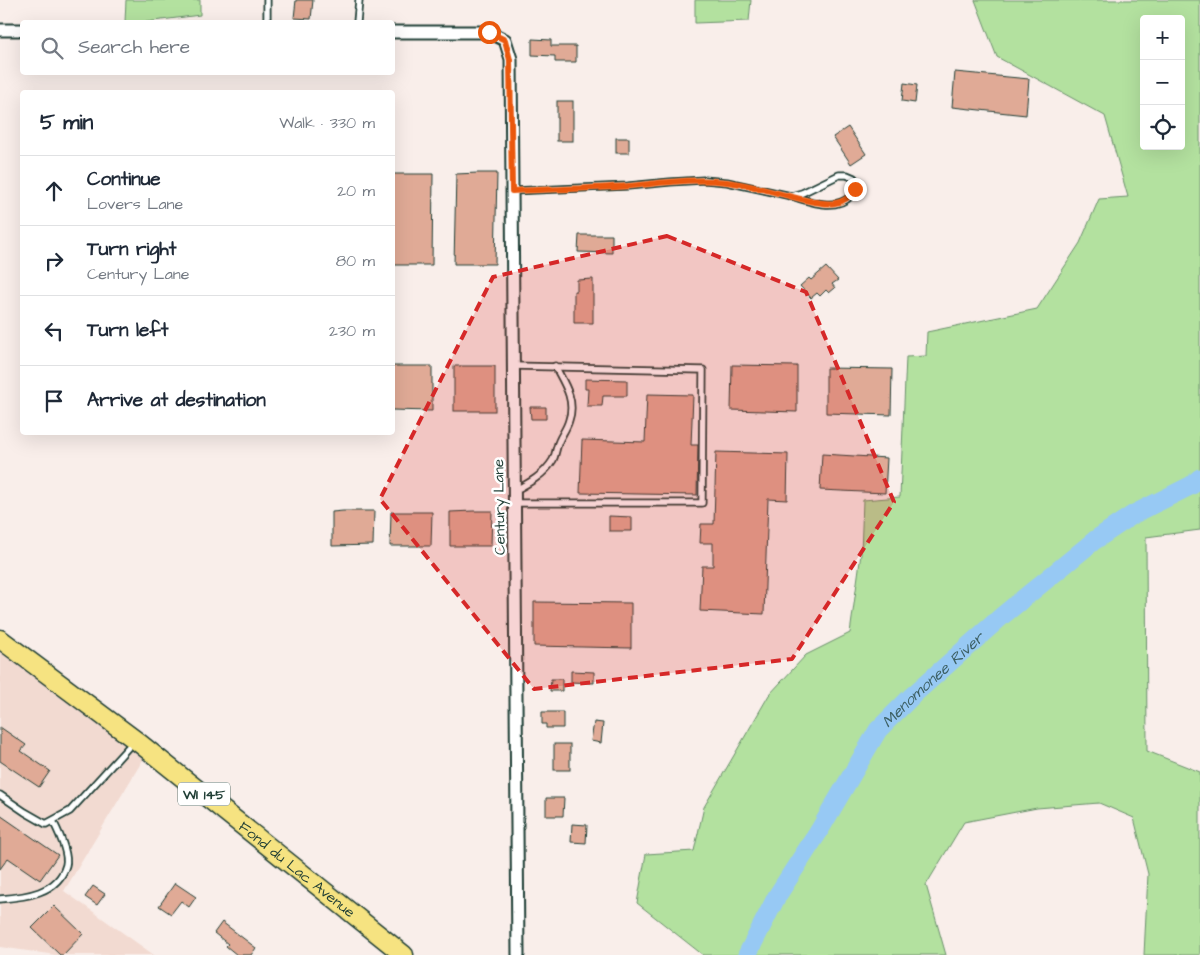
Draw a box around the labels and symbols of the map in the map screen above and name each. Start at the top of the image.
route start [478,21,501,44]
route end [844,178,867,201]
street label: Century Lane [488,459,512,555]
water label: Menomonee River [877,626,991,732]
road number: WI 145 [178,782,230,806]
street label: Fond du Lac Avenue [234,817,359,923]

